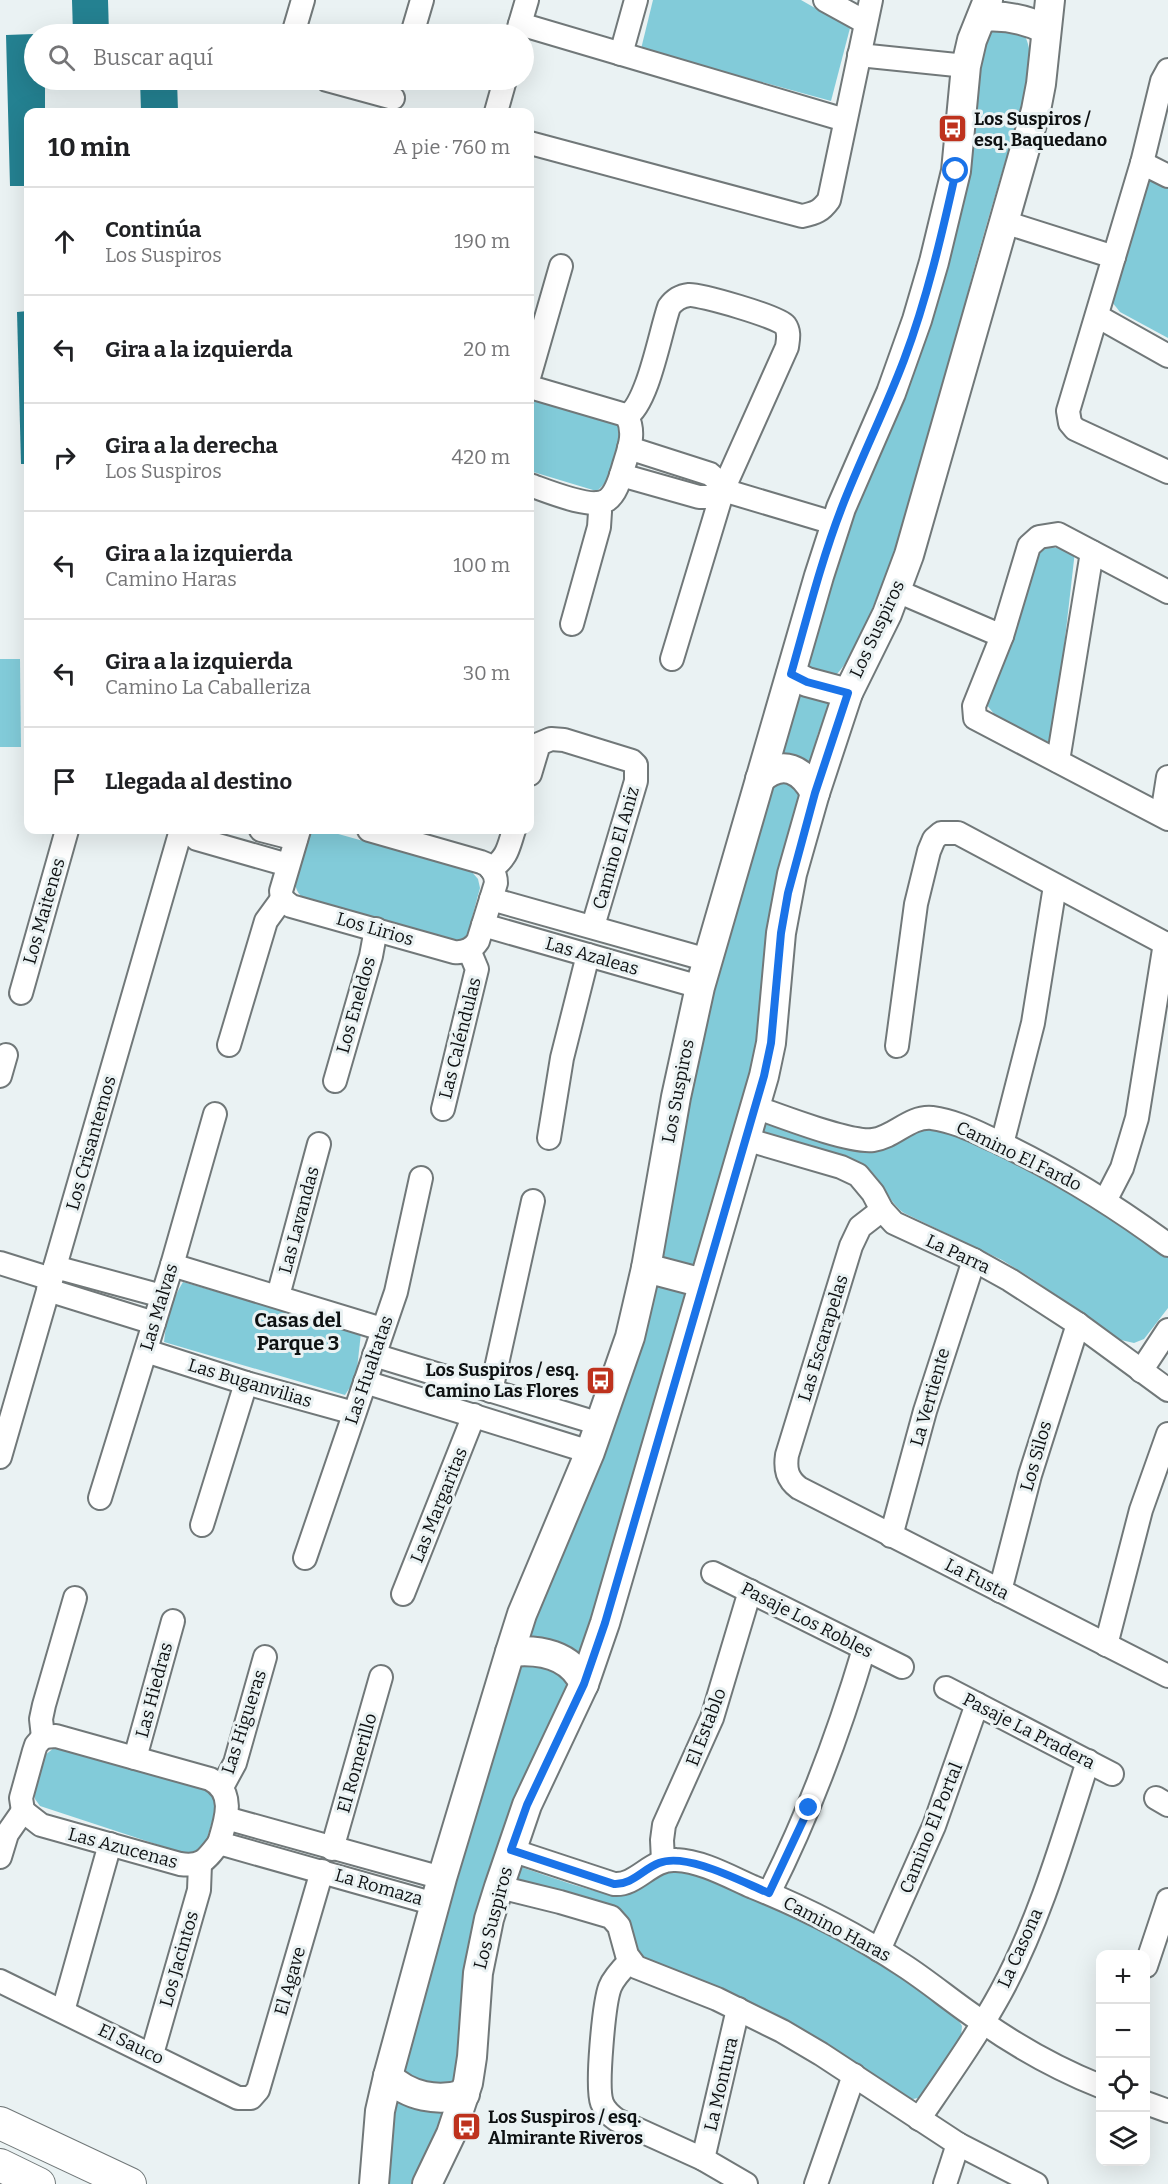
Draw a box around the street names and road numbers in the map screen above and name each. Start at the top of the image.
street label: Los Suspiros [845,577,909,681]
street label: Camino El Aniz [588,784,644,912]
street label: Los Maitenes [18,855,70,967]
street label: Los Lirios [334,907,416,951]
street label: Las Azaleas [543,932,641,980]
street label: Los Eneldos [332,954,380,1056]
street label: Las Caléndulas [434,975,486,1101]
street label: Los Suspiros [657,1037,699,1145]
street label: Los Crisantemos [61,1073,121,1213]
street label: Camino El Fardo [953,1116,1085,1196]
street label: Las Lavandas [274,1164,324,1276]
street label: La Parra [922,1230,994,1278]
street label: Las Malvas [135,1261,183,1353]
street label: Las Escarapelas [793,1272,853,1404]
street label: Las Hualtatas [340,1313,398,1427]
street label: La Vertiente [905,1345,955,1449]
street label: Las Buganvilias [185,1354,315,1412]
street label: Los Silos [1016,1418,1056,1494]
street label: Las Margaritas [406,1444,472,1566]
street label: La Fusta [941,1554,1013,1605]
street label: Pasaje Los Robles [737,1577,877,1663]
street label: Las Hiedras [131,1640,177,1740]
street label: Las Higueras [217,1667,271,1777]
street label: El Establo [681,1685,731,1769]
street label: Pasaje La Pradera [959,1688,1099,1774]
street label: El Romerillo [332,1711,382,1815]
street label: Camino El Portal [895,1759,967,1897]
street label: Las Azucenas [66,1823,180,1873]
street label: La Romaza [332,1864,426,1910]
street label: Los Suspiros [469,1864,517,1972]
street label: Camino Haras [779,1891,895,1967]
street label: La Casona [993,1905,1047,1991]
street label: Los Jacintos [155,1909,203,2009]
street label: El Agave [270,1944,310,2018]
street label: El Sauco [94,2019,168,2069]
street label: La Montura [700,2035,742,2133]

